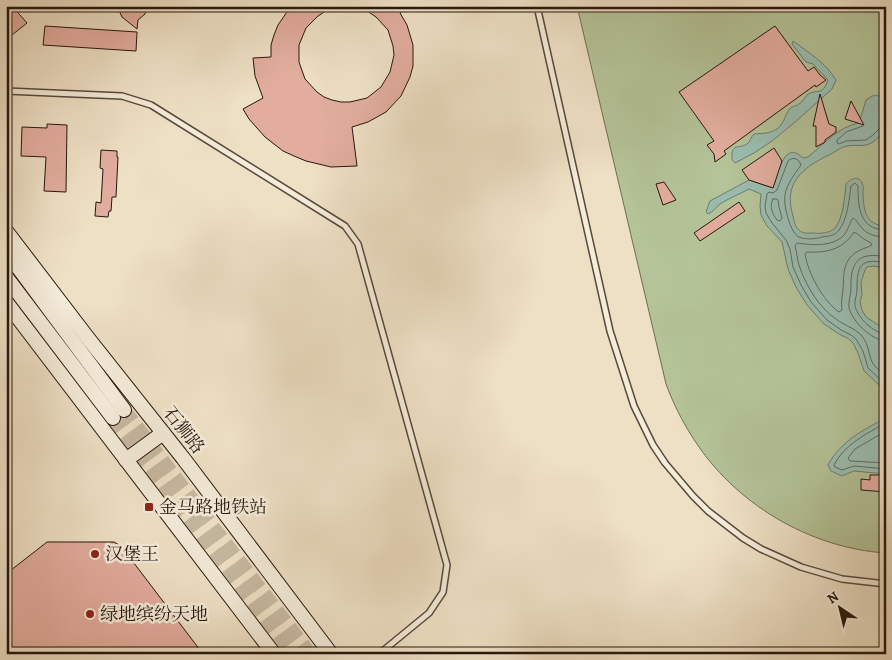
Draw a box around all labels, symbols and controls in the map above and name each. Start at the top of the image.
street label: 石狮路 [158,401,210,459]
place label: 金马路地铁站 [159,495,267,519]
marker: 金马路地铁站 [143,501,155,513]
place label: 汉堡王 [105,542,159,566]
marker: 汉堡王 [89,548,101,560]
north arrow [814,582,864,632]
text: N [823,587,842,608]
place label: 绿地缤纷天地 [100,602,208,626]
marker: 绿地缤纷天地 [84,608,96,620]

